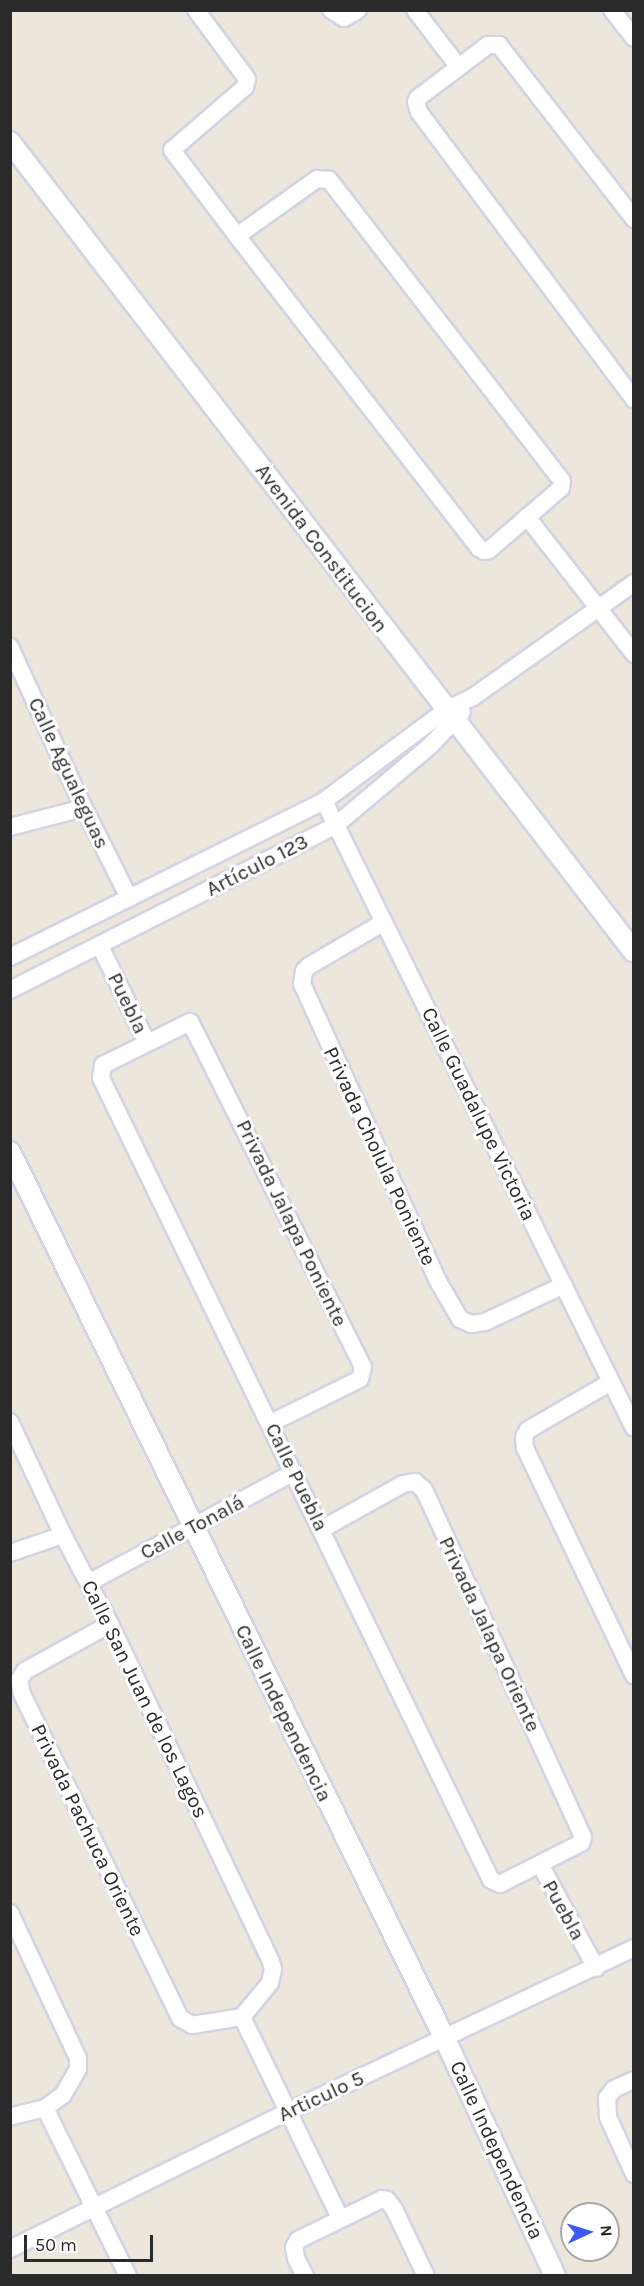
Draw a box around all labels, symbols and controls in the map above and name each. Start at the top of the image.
street label: Avenida Constitucion [250,459,394,637]
street label: Calle Agualeguas [23,693,115,853]
street label: Artículo 123 [202,829,312,901]
street label: Puebla [102,968,154,1038]
street label: Calle Guadalupe Victoria [416,1003,542,1225]
street label: Privada Cholula Poniente [318,1042,442,1270]
street label: Privada Jalapa Poniente [231,1115,353,1331]
street label: Calle Puebla [260,1419,334,1535]
street label: Calle Tonalá [136,1489,248,1565]
street label: Privada Jalapa Oriente [434,1532,546,1736]
street label: Calle San Juan de los Lagos [76,1576,214,1822]
street label: Calle Independencia [230,1620,338,1806]
street label: Privada Pachuca Oriente [26,1720,150,1940]
street label: Puebla [537,1875,591,1945]
street label: Calle Independencia [445,2057,549,2243]
street label: Articulo 5 [274,2065,368,2127]
north arrow [560,2202,620,2262]
scale bar [27,2223,156,2261]
text: N [597,2224,616,2237]
text: 50 m [35,2234,77,2256]

